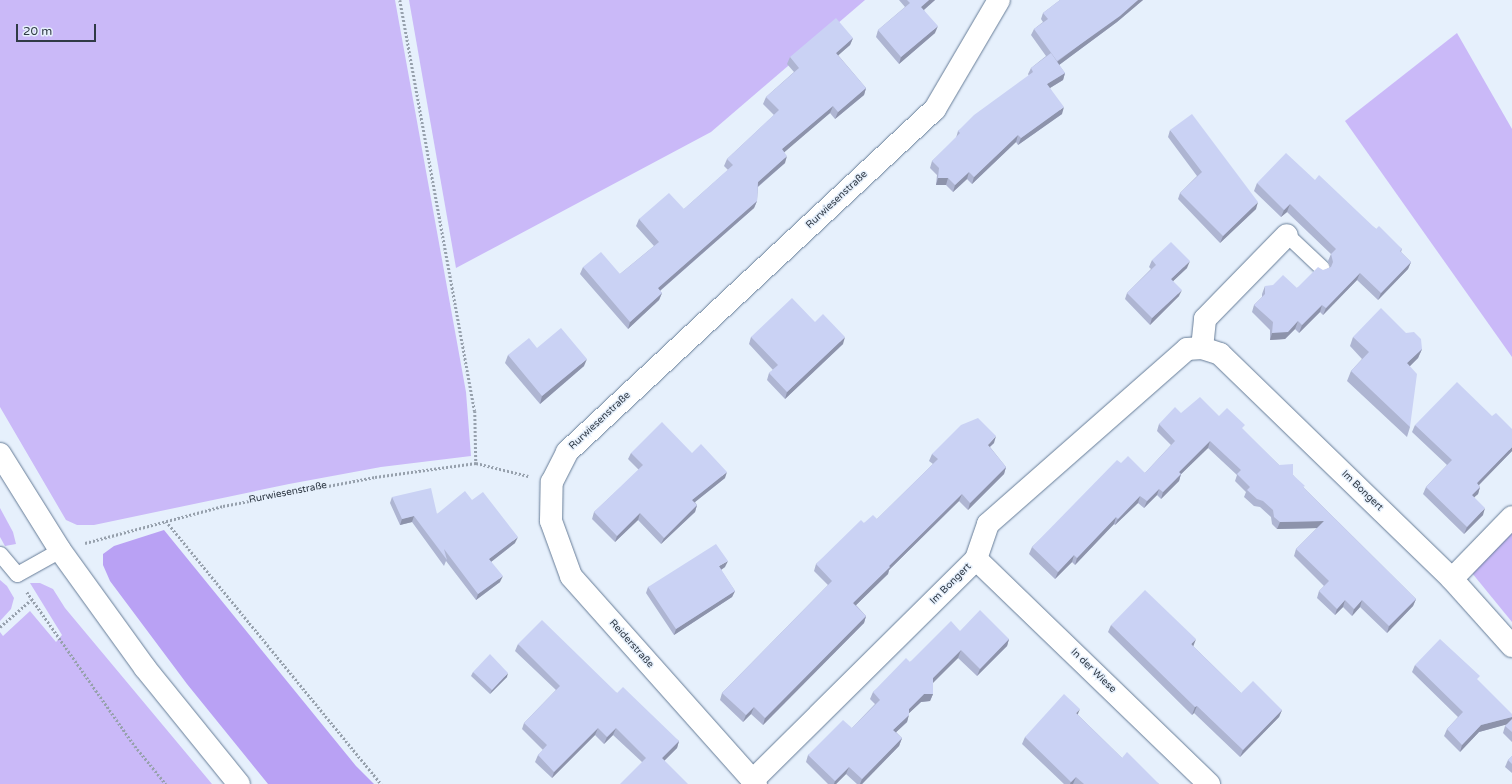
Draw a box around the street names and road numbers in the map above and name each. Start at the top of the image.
street label: Rurwiesenstraße [804,169,870,231]
street label: Rurwiesenstraße [567,390,633,452]
street label: Im Bongert [1339,468,1385,514]
street label: Rurwiesenstraße [248,480,328,506]
street label: Im Bongert [928,561,974,607]
street label: Reiderstraße [606,617,656,671]
street label: In der Wiese [1068,646,1118,696]

